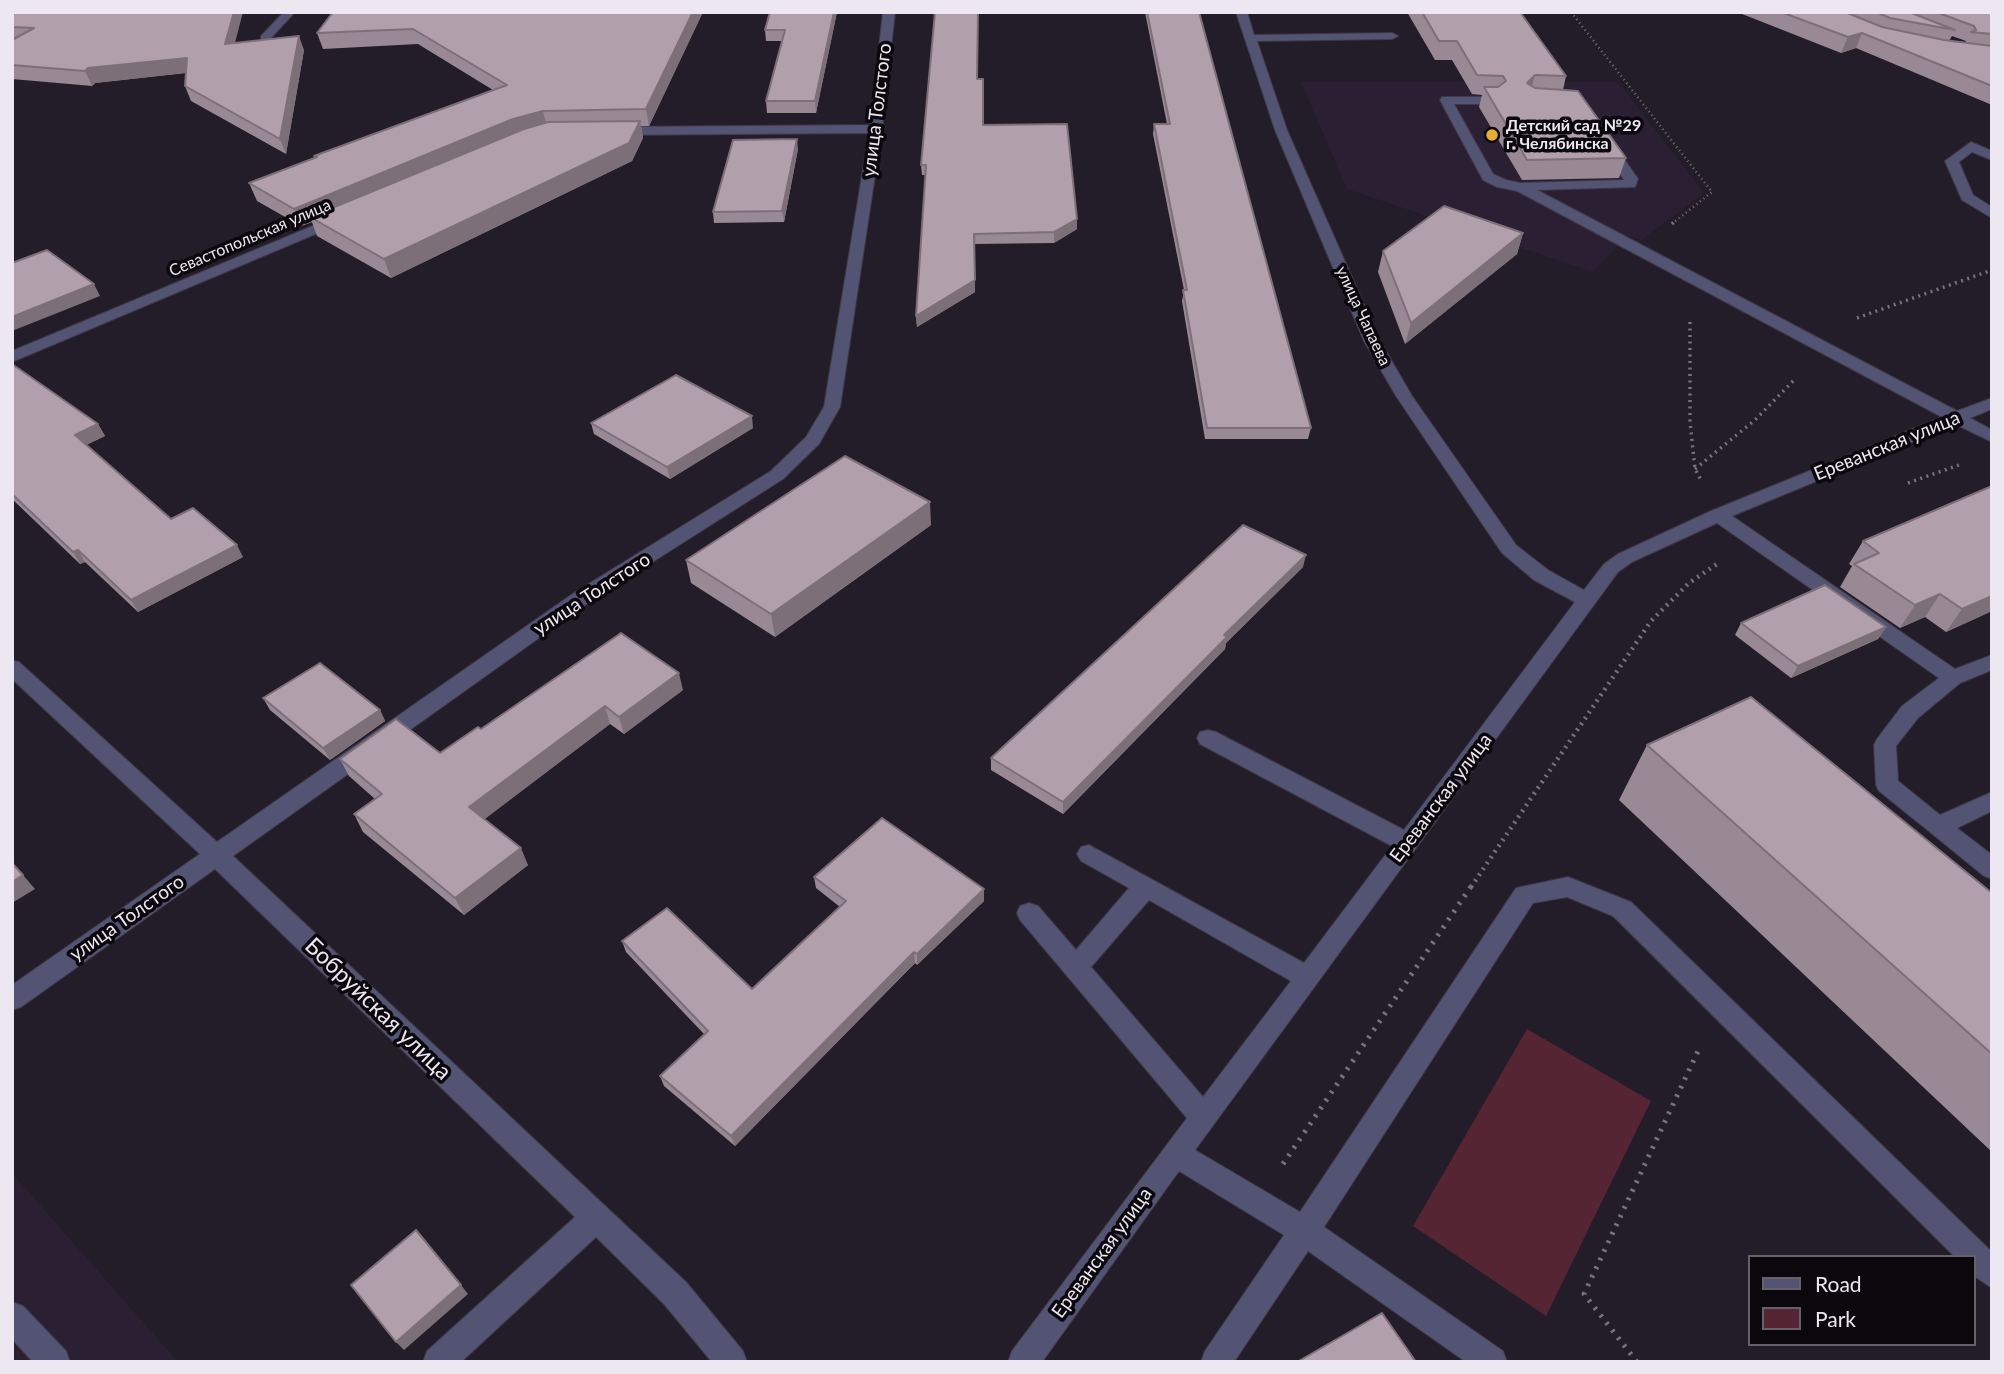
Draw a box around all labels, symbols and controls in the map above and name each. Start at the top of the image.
street label: улица Толстого [857,42,897,178]
place label: Детский сад №29 г. Челябинска [1506,116,1641,154]
marker: Детский сад №29 г. Челябинска [1484,127,1500,143]
street label: Севастопольская улица [166,195,334,281]
street label: улица Чапаева [1332,263,1394,369]
street label: Ереванская улица [1811,406,1963,486]
street label: улица Толстого [529,548,655,640]
street label: Ереванская улица [1385,729,1497,867]
street label: улица Толстого [65,870,189,966]
street label: Бобруйская улица [299,932,457,1086]
street label: Ереванская улица [1047,1183,1157,1323]
legend [1748,1255,1976,1346]
text: Road [1815,1271,1862,1296]
text: Park [1815,1306,1856,1331]

